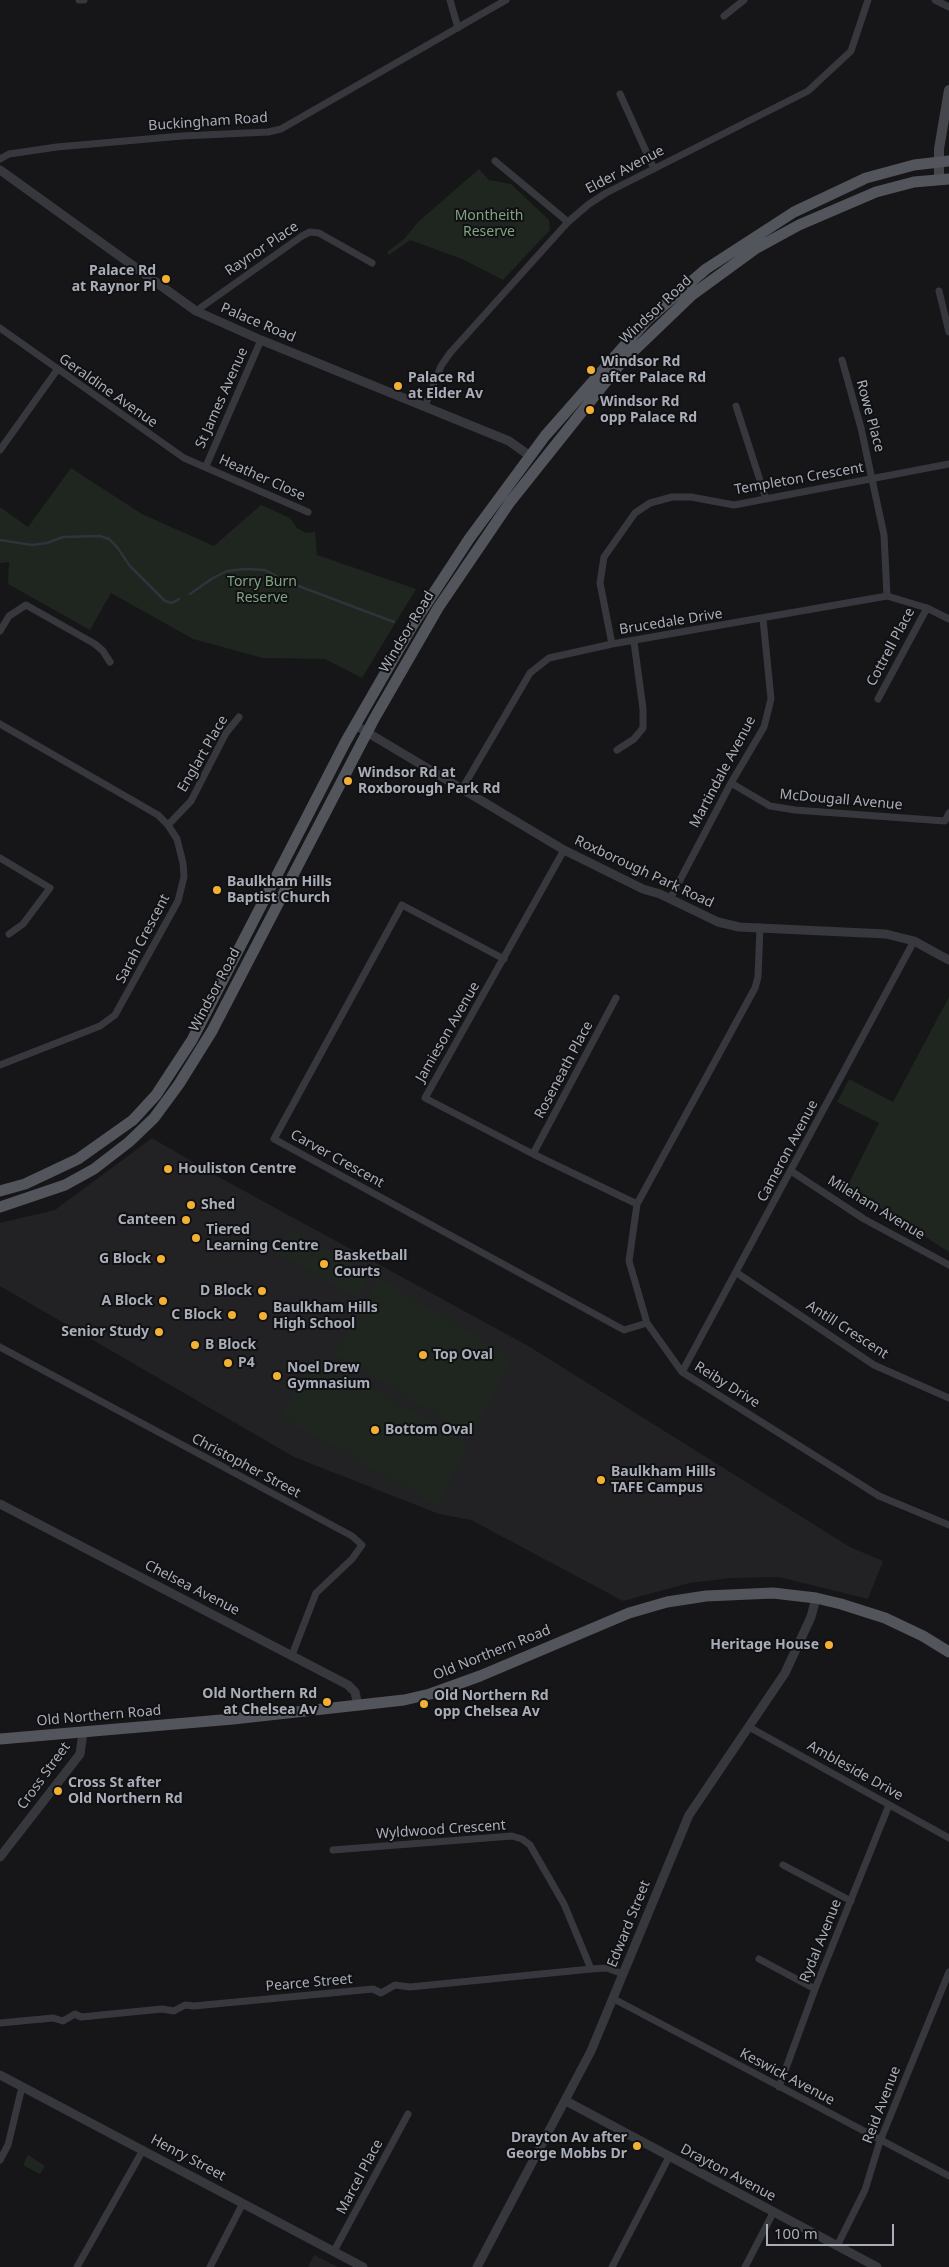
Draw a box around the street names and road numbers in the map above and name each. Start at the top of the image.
street label: Buckingham Road [148,109,268,135]
street label: Elder Avenue [583,142,667,198]
street label: Raynor Place [222,218,302,280]
street label: Windsor Road [617,272,695,348]
street label: Palace Road [218,300,298,346]
street label: St James Avenue [192,345,252,451]
street label: Geraldine Avenue [55,351,161,431]
street label: Rowe Place [852,378,888,454]
street label: Heather Close [216,451,308,505]
street label: Templeton Crescent [733,459,865,499]
street label: Windsor Road [376,588,438,676]
street label: Cottrell Place [863,605,919,689]
street label: Brucedale Drive [618,606,724,638]
street label: Englart Place [174,713,232,795]
street label: Martindale Avenue [686,713,760,831]
street label: McDougall Avenue [779,786,903,814]
street label: Roxborough Park Road [572,832,716,912]
street label: Sarah Crescent [112,892,174,986]
street label: Windsor Road [186,945,244,1035]
street label: Jamieson Avenue [413,979,483,1085]
street label: Roseneath Place [531,1018,597,1122]
street label: Cameron Avenue [754,1097,822,1205]
street label: Carver Crescent [287,1126,387,1192]
street label: Mileham Avenue [824,1172,928,1244]
street label: Antill Crescent [803,1297,891,1363]
street label: Reiby Drive [691,1358,763,1412]
street label: Christopher Street [189,1430,303,1502]
street label: Chelsea Avenue [142,1557,242,1619]
street label: Old Northern Road [431,1622,553,1684]
street label: Old Northern Road [36,1702,162,1730]
street label: Ambleside Drive [804,1738,906,1804]
street label: Cross Street [14,1739,74,1813]
street label: Wyldwood Crescent [376,1817,506,1843]
street label: Edward Street [604,1878,654,1970]
street label: Rydal Avenue [797,1897,845,1985]
street label: Pearce Street [265,1971,353,1995]
street label: Keswick Avenue [737,2045,837,2109]
street label: Reid Avenue [860,2064,904,2146]
street label: Henry Street [148,2131,228,2185]
street label: Marcel Place [333,2137,387,2217]
street label: Drayton Avenue [677,2141,779,2205]

